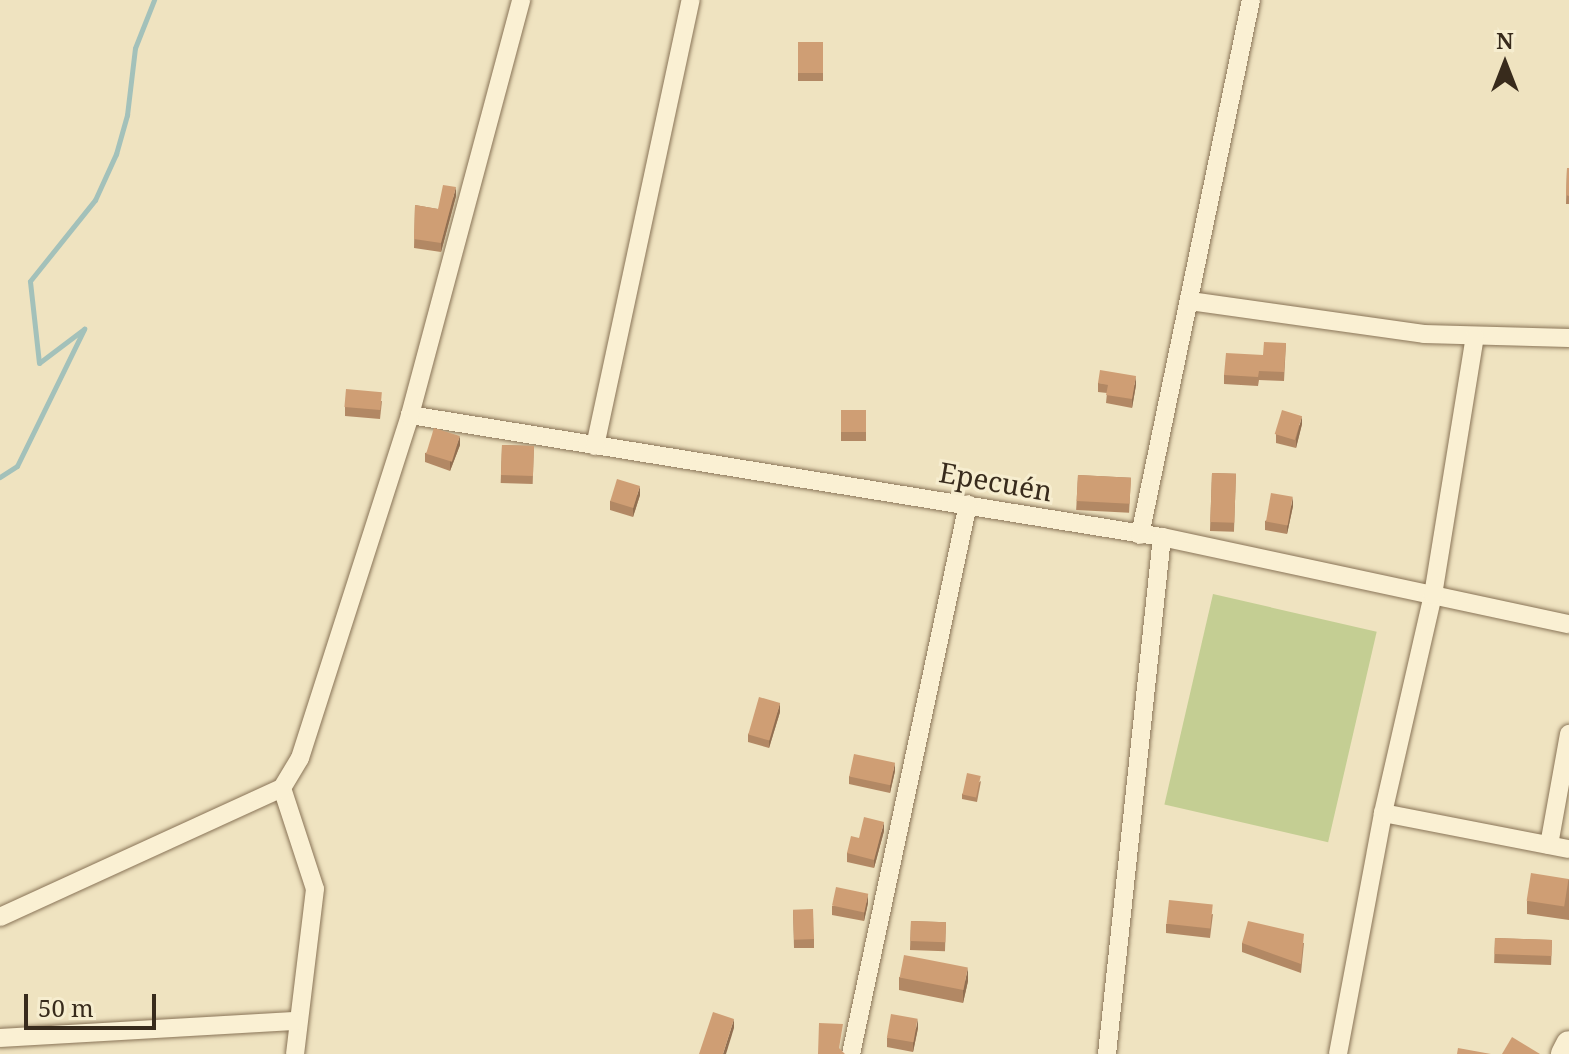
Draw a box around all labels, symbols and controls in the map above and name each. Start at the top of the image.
north arrow [1465,24,1545,104]
text: N [1496,25,1514,55]
street label: Epecuén [937,455,1055,507]
scale bar [28,978,160,1028]
text: 50 m [38,991,94,1024]

